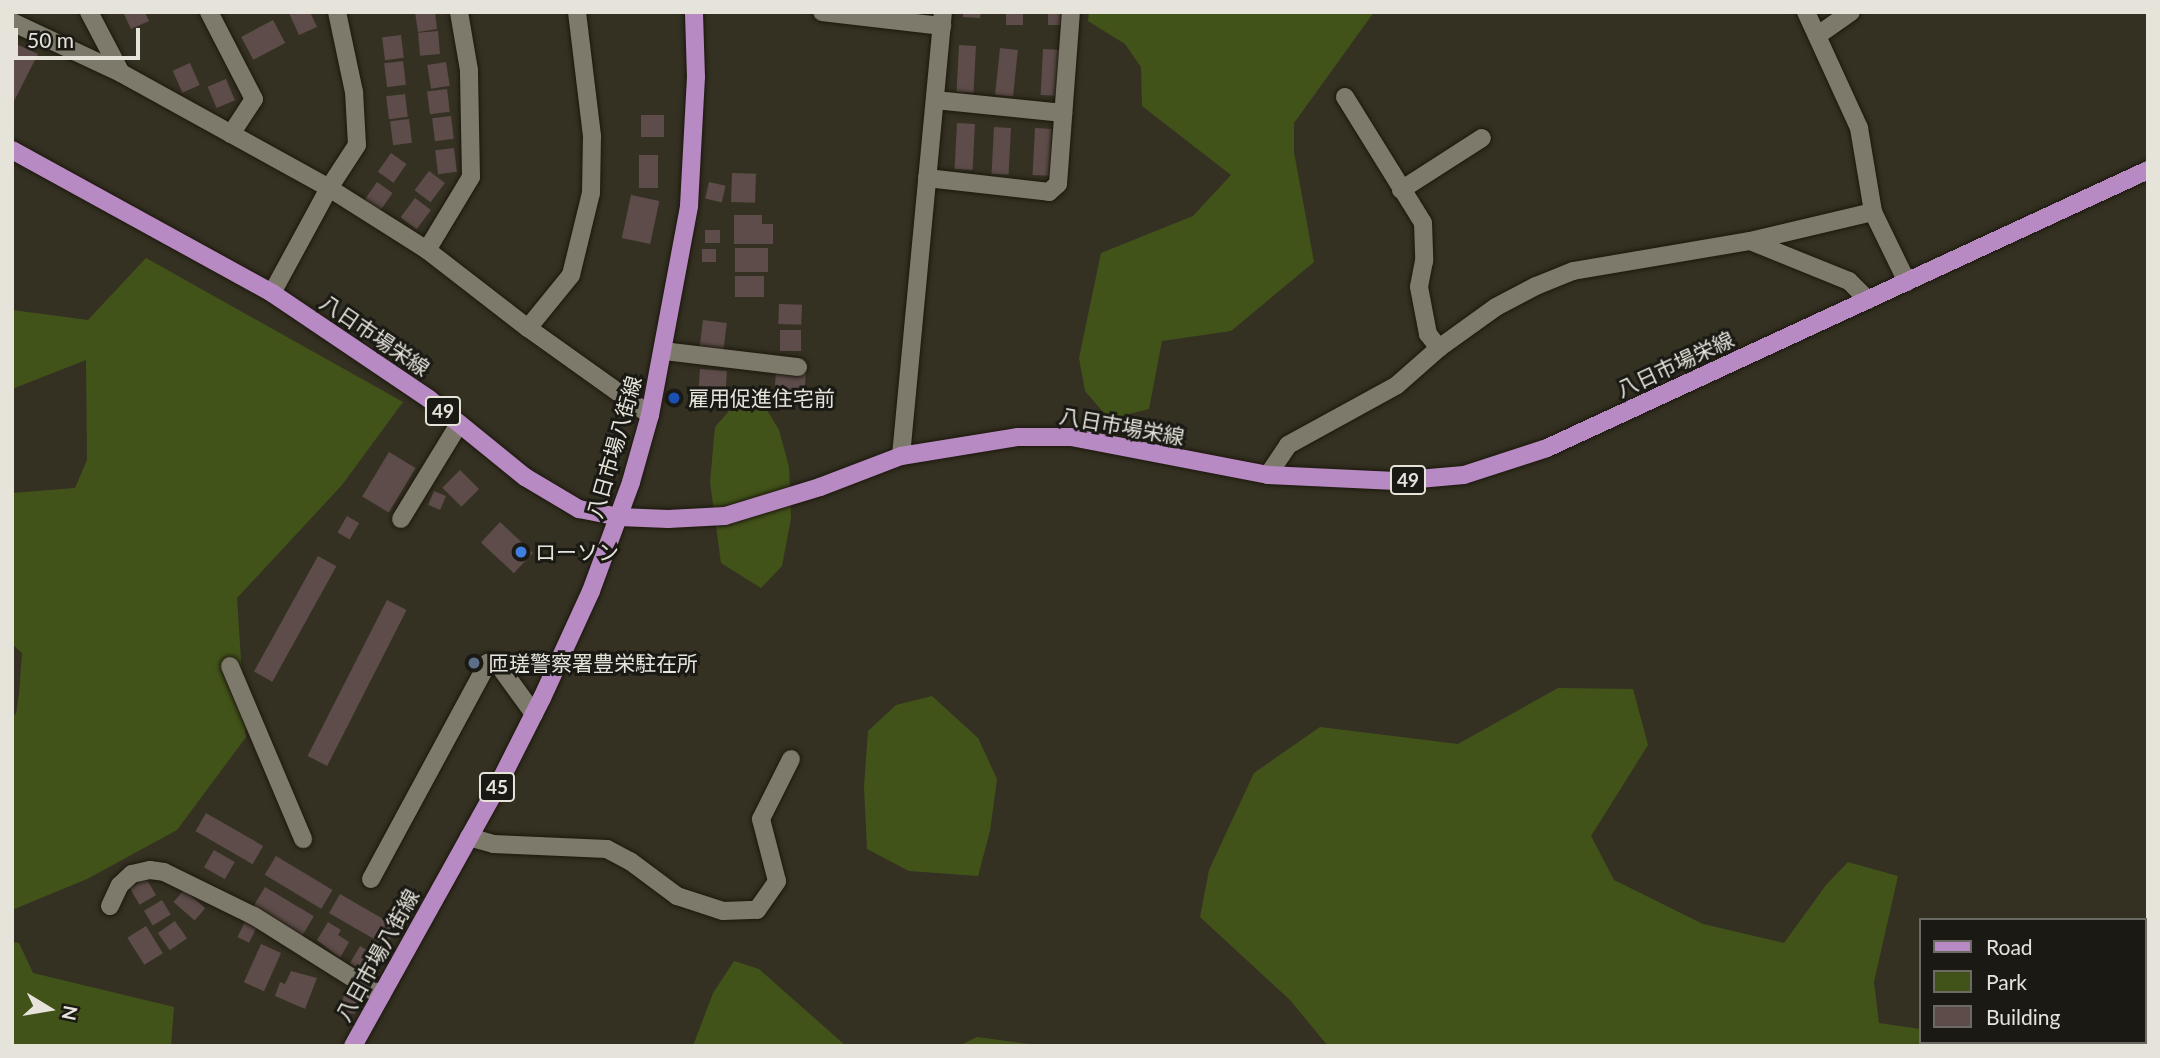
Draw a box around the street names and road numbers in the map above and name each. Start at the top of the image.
street label: 八日市場栄線 [316,289,434,381]
street label: 八日市場栄線 [1613,326,1737,402]
street label: 八日市場八街線 [582,373,646,521]
road number: 49 [424,396,462,426]
street label: 八日市場栄線 [1058,403,1186,449]
road number: 49 [1389,464,1427,495]
road number: 45 [478,772,516,802]
street label: 八日市場八街線 [330,885,424,1025]

